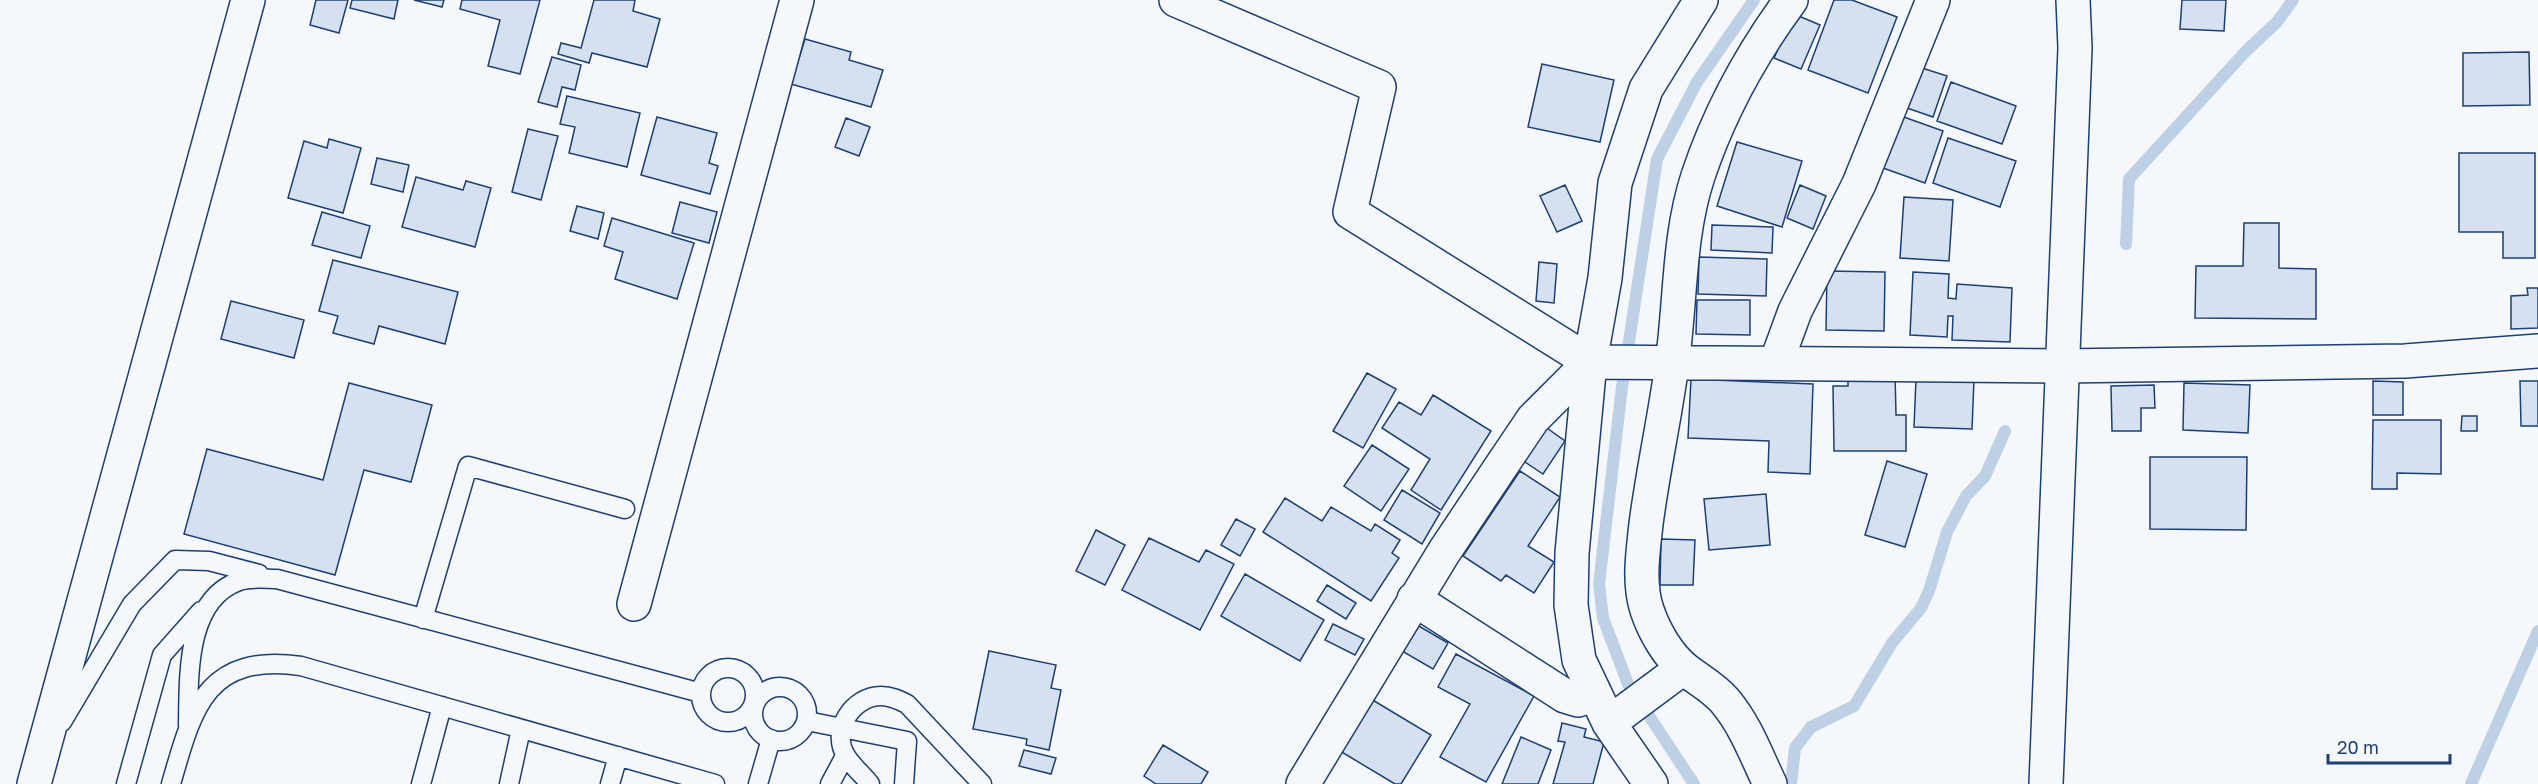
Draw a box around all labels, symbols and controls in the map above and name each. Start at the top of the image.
scale bar [2328,727,2450,765]
text: 20 m [2337,736,2379,758]

